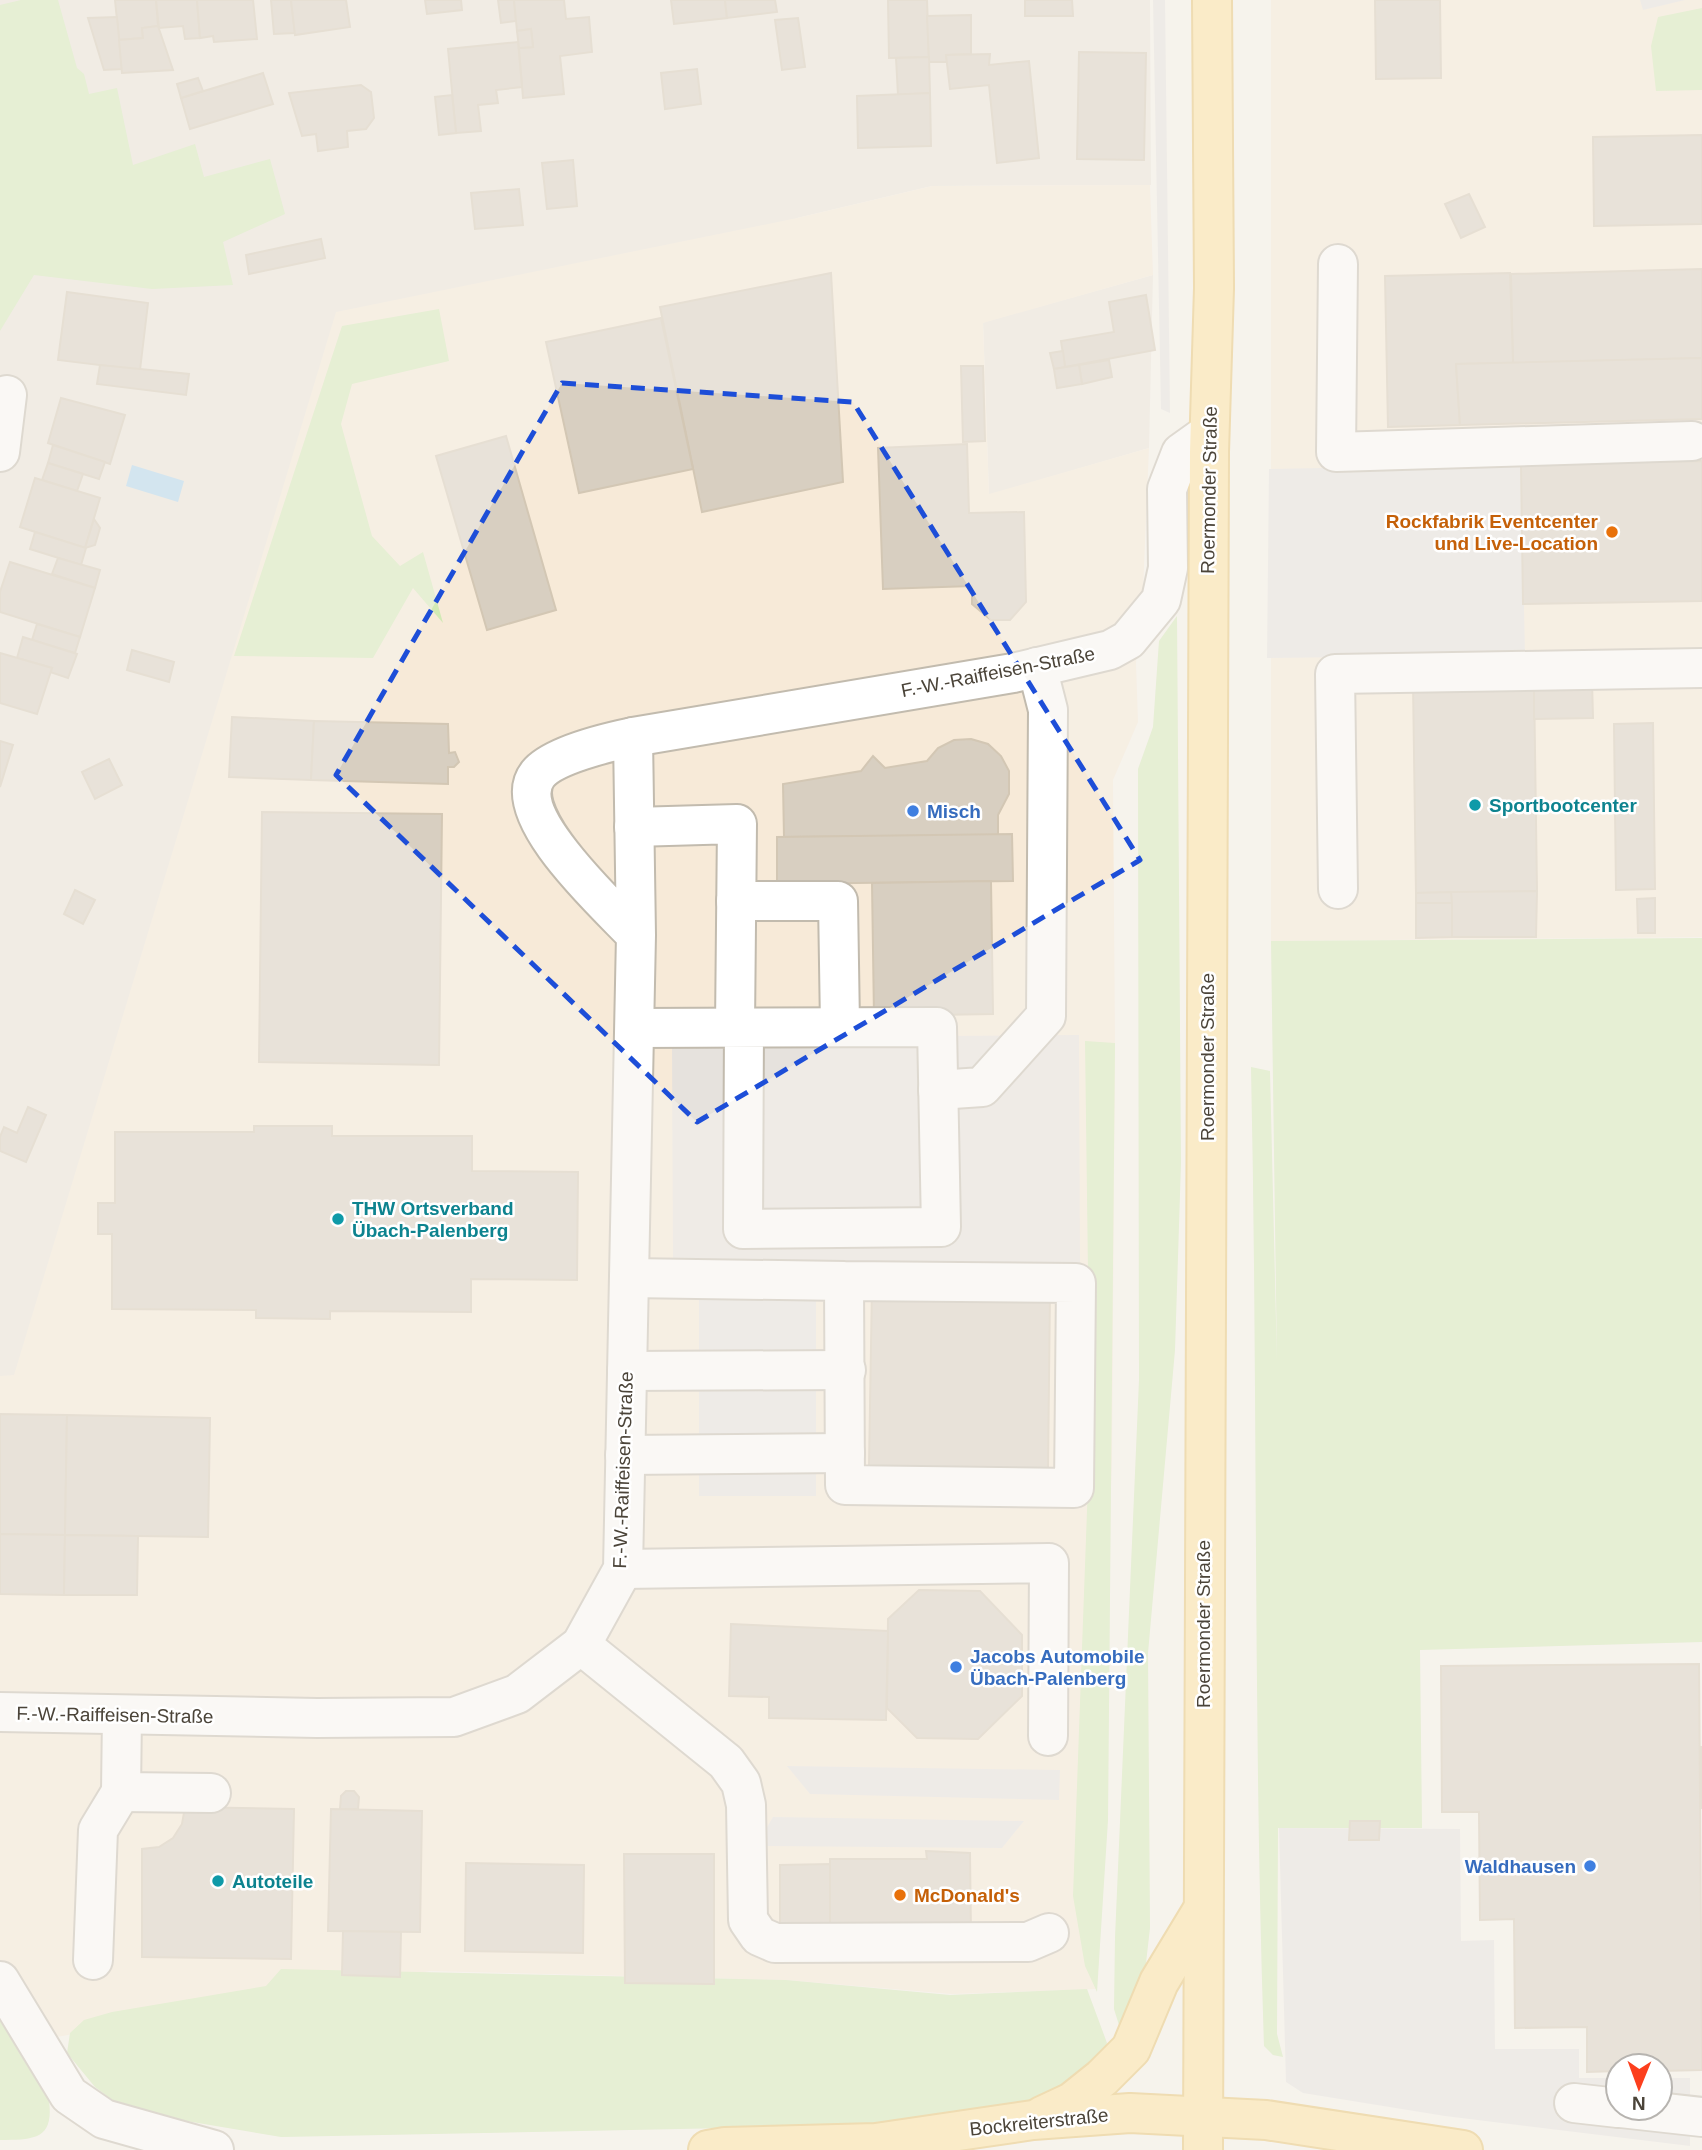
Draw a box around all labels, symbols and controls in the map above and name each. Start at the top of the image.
street label: Roermonder Straße [1197,406,1221,574]
place label: Rockfabrik Eventcenter und Live-Location [1386,511,1599,554]
marker: Rockfabrik Eventcenter und Live-Location [1604,524,1620,540]
street label: F.-W.-Raiffeisen-Straße [899,643,1097,701]
place label: Sportbootcenter [1489,795,1637,816]
marker: Sportbootcenter [1467,797,1483,813]
place label: Misch [927,801,981,822]
marker: Misch [905,803,921,819]
street label: Roermonder Straße [1197,973,1218,1141]
place label: THW Ortsverband Übach-Palenberg [352,1198,514,1241]
marker: THW Ortsverband Übach-Palenberg [330,1211,346,1227]
street label: F.-W.-Raiffeisen-Straße [609,1371,637,1569]
street label: Roermonder Straße [1193,1540,1214,1708]
place label: Jacobs Automobile Übach-Palenberg [970,1646,1145,1689]
marker: Jacobs Automobile Übach-Palenberg [948,1659,964,1675]
street label: F.-W.-Raiffeisen-Straße [16,1703,214,1727]
place label: Waldhausen [1465,1856,1576,1877]
marker: Waldhausen [1582,1858,1598,1874]
place label: Autoteile [232,1871,313,1892]
marker: Autoteile [210,1873,226,1889]
place label: McDonald's [914,1885,1020,1906]
marker: McDonald's [892,1887,908,1903]
north arrow [1604,2052,1674,2122]
text: N [1632,2093,1646,2114]
street label: Bockreiterstraße [969,2104,1109,2140]

